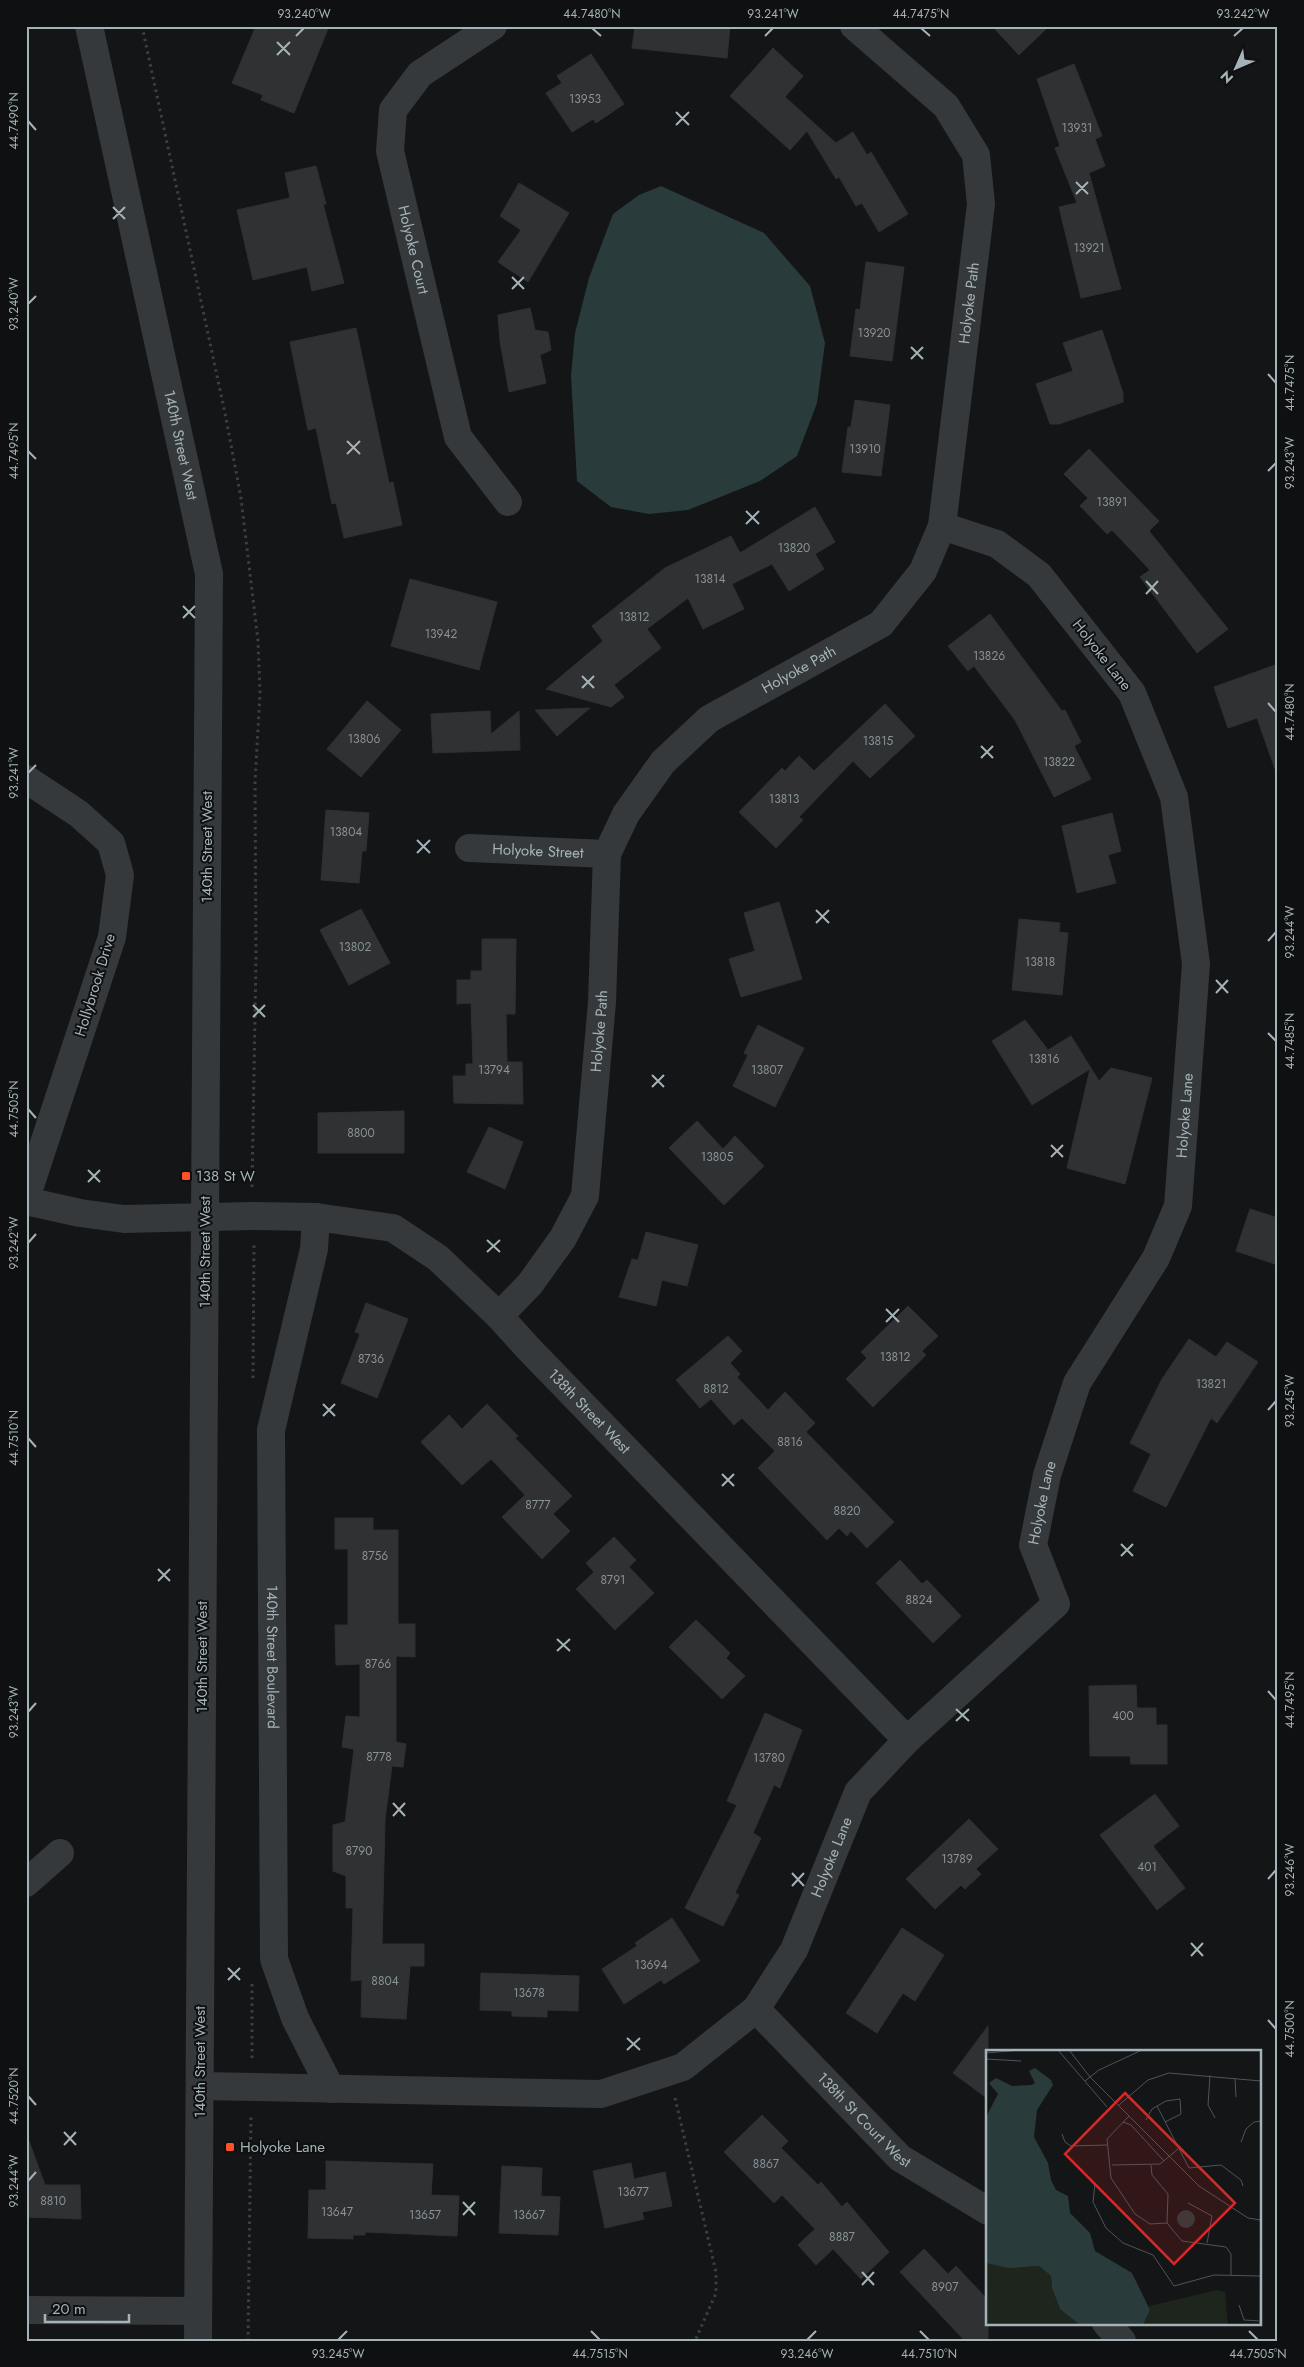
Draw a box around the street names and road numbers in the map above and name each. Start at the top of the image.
street label: Holyoke Court [392,203,435,297]
street label: Holyoke Path [953,261,985,345]
street label: 140th Street West [158,388,204,502]
street label: Holyoke Lane [1067,615,1137,696]
street label: Holyoke Path [757,640,840,699]
street label: 140th Street West [196,791,218,903]
street label: Holyoke Street [492,838,584,864]
street label: Hollybrook Drive [69,931,121,1039]
street label: Holyoke Path [585,990,613,1073]
street label: Holyoke Lane [1171,1072,1199,1159]
street label: 140th Street West [194,1196,216,1308]
street label: 138th Street West [543,1364,636,1459]
street label: Holyoke Lane [1022,1458,1062,1547]
street label: 140th Street Boulevard [261,1585,284,1729]
street label: 140th Street West [191,1601,213,1713]
street label: Holyoke Lane [805,1813,858,1901]
street label: 140th Street West [189,2006,211,2118]
street label: 138th St Court West [812,2067,915,2173]

